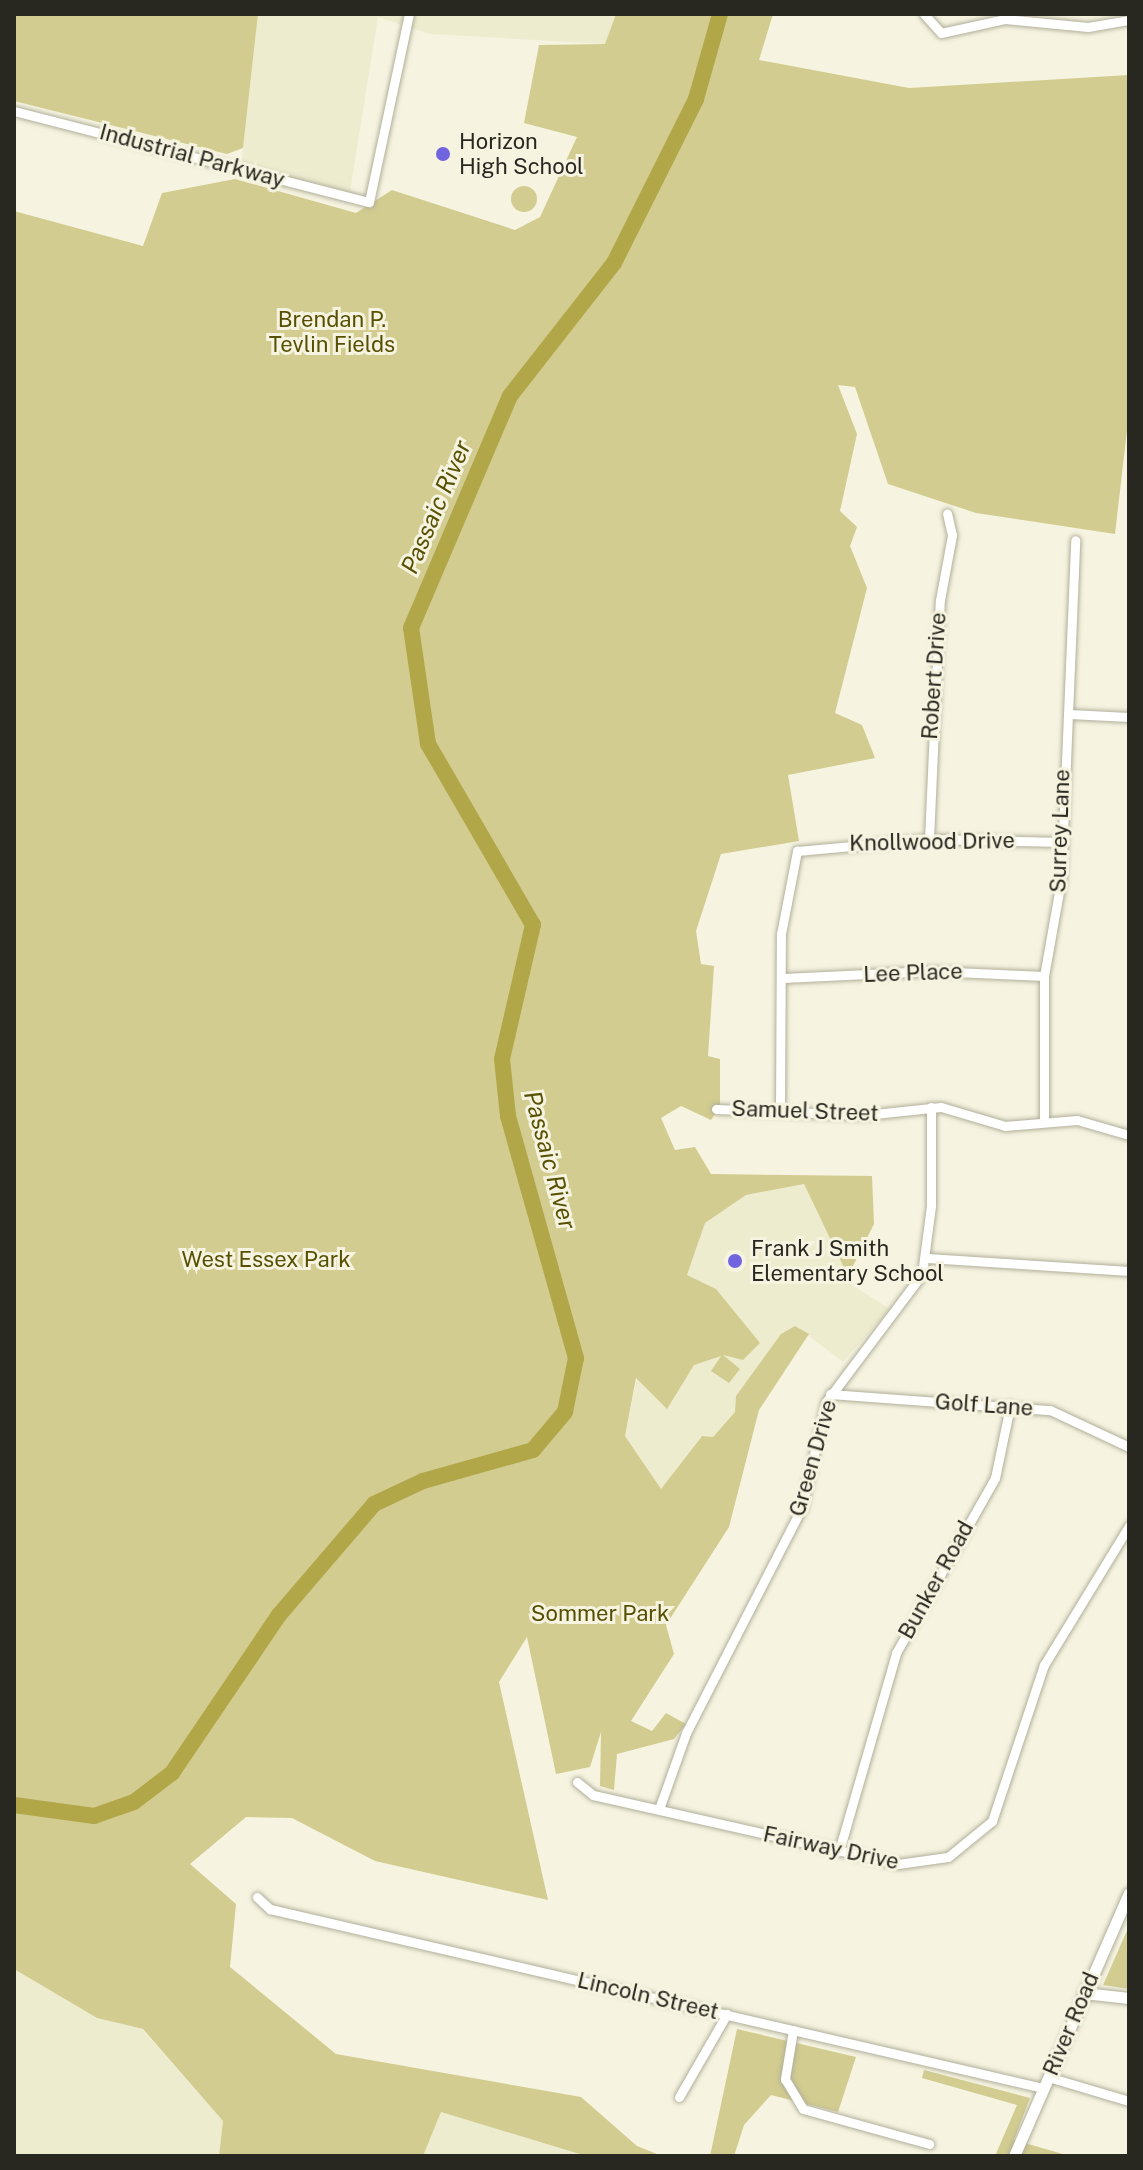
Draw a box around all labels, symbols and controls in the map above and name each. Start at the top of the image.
street label: Industrial Parkway [97,119,287,193]
place label: Horizon High School [459,128,584,180]
marker: Horizon High School [434,145,452,163]
park label: Brendan P. Tevlin Fields [269,306,395,358]
water label: Passaic River [395,436,477,578]
street label: Robert Drive [916,612,952,740]
street label: Surrey Lane [1045,769,1075,893]
street label: Knollwood Drive [849,827,1015,857]
street label: Lee Place [863,958,963,988]
water label: Passaic River [518,1088,582,1232]
street label: Samuel Street [731,1095,879,1127]
place label: Frank J Smith Elementary School [751,1235,944,1286]
park label: West Essex Park [181,1247,351,1273]
marker: Frank J Smith Elementary School [726,1252,744,1270]
street label: Golf Lane [934,1388,1034,1422]
street label: Green Drive [784,1397,842,1519]
street label: Bunker Road [893,1516,979,1644]
park label: Sommer Park [531,1601,669,1627]
street label: Fairway Drive [761,1821,901,1875]
street label: Lincoln Street [575,1967,721,2025]
street label: River Road [1037,1968,1105,2080]

